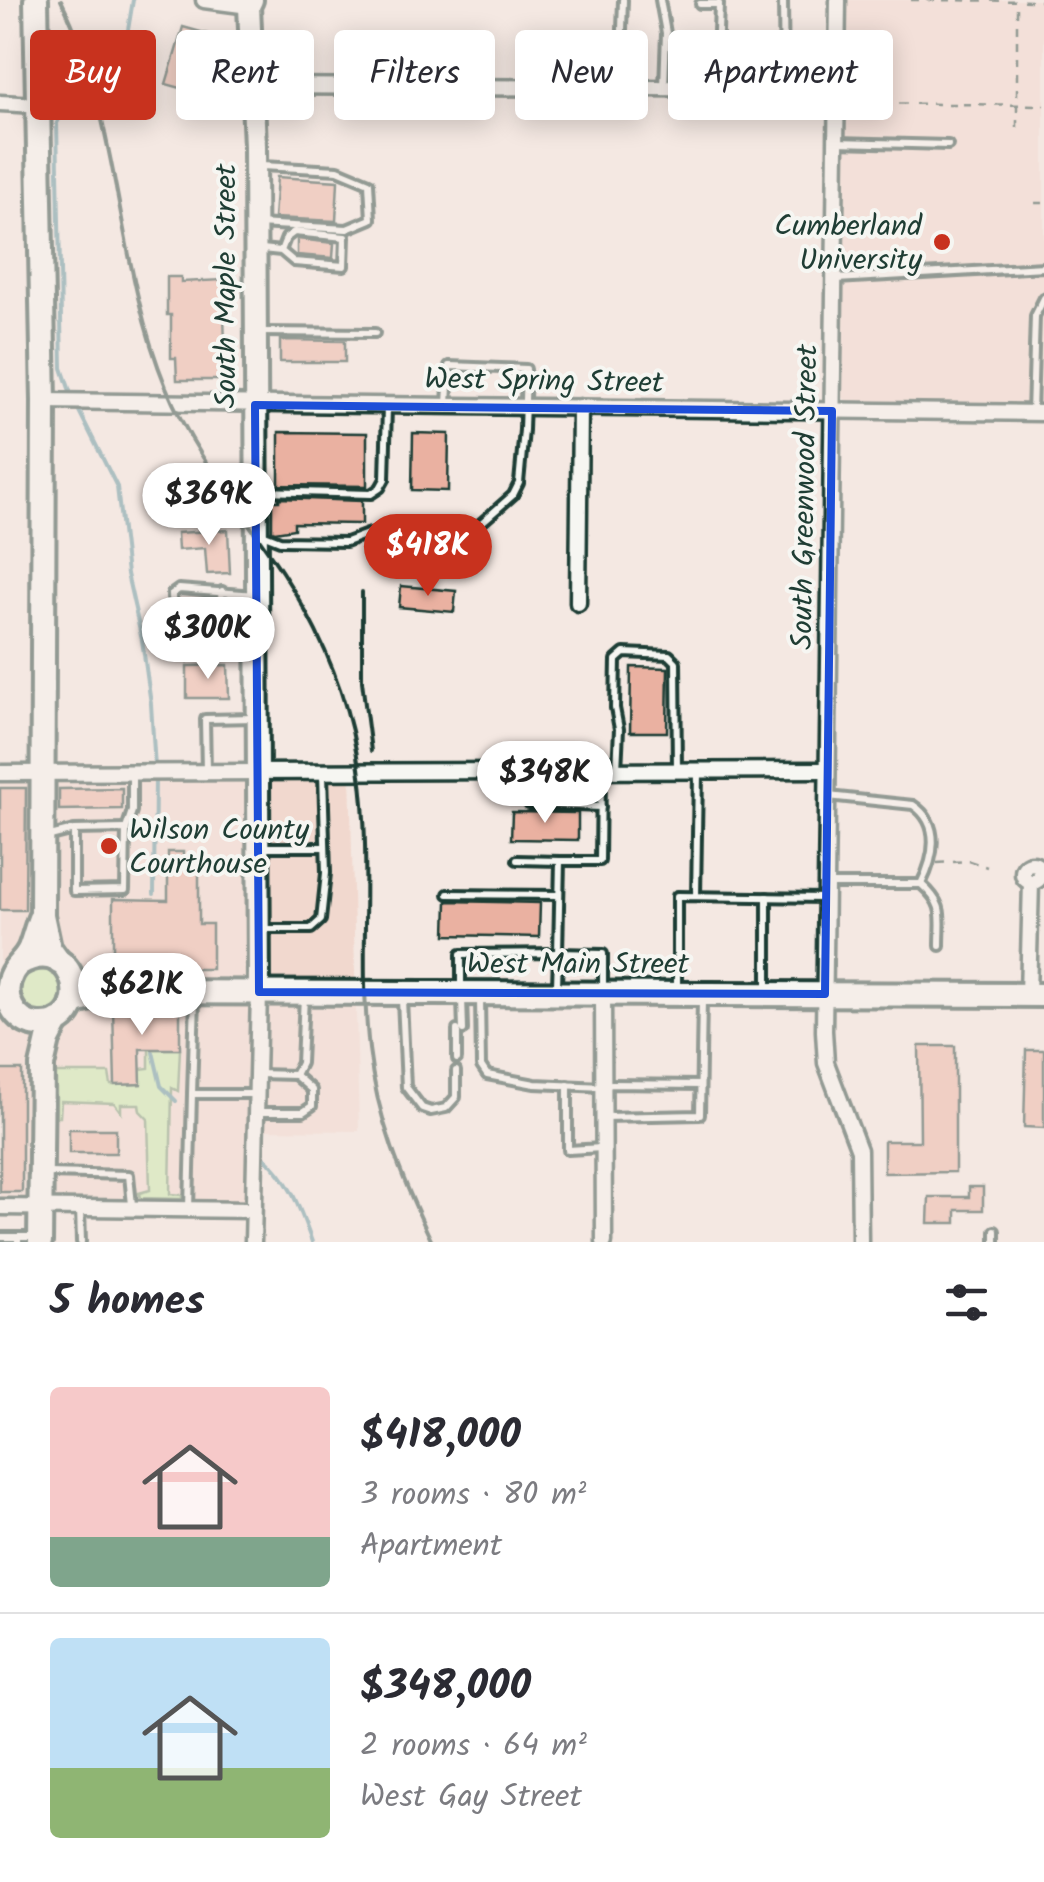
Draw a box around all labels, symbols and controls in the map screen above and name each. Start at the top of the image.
chip: Buy [30,30,156,120]
chip: Rent [176,30,314,120]
chip: Filters [334,30,495,120]
chip: New [515,30,648,120]
chip: Apartment [668,30,893,120]
street label: South Maple Street [203,163,251,408]
place label: Cumberland University [774,203,923,285]
marker: Cumberland University [931,231,953,253]
street label: South Greenwood Street [779,344,833,650]
street label: West Spring Street [424,356,664,408]
pin: $369K [139,463,279,548]
text: $369K [164,470,254,521]
pin: $418K [358,514,498,599]
text: $418K [386,521,470,572]
pin: $300K [138,597,278,682]
text: $300K [164,604,252,655]
pin: $348K [475,741,615,826]
text: $348K [499,748,591,799]
place label: Wilson County Courthouse [129,807,310,889]
marker: Wilson County Courthouse [98,835,120,857]
street label: West Main Street [467,941,690,989]
pin: $621K [72,953,212,1038]
text: $621K [100,960,184,1011]
text: 5 homes [50,1269,205,1336]
icon: filters [939,1275,994,1330]
text: $418,000 [360,1403,521,1470]
icon: home [130,1427,250,1547]
text: 3 rooms · 80 m² [360,1470,586,1521]
text: Apartment [360,1521,502,1572]
text: $348,000 [360,1654,531,1721]
icon: home [130,1678,250,1798]
text: 2 rooms · 64 m² [360,1721,587,1772]
text: West Gay Street [360,1772,582,1823]

